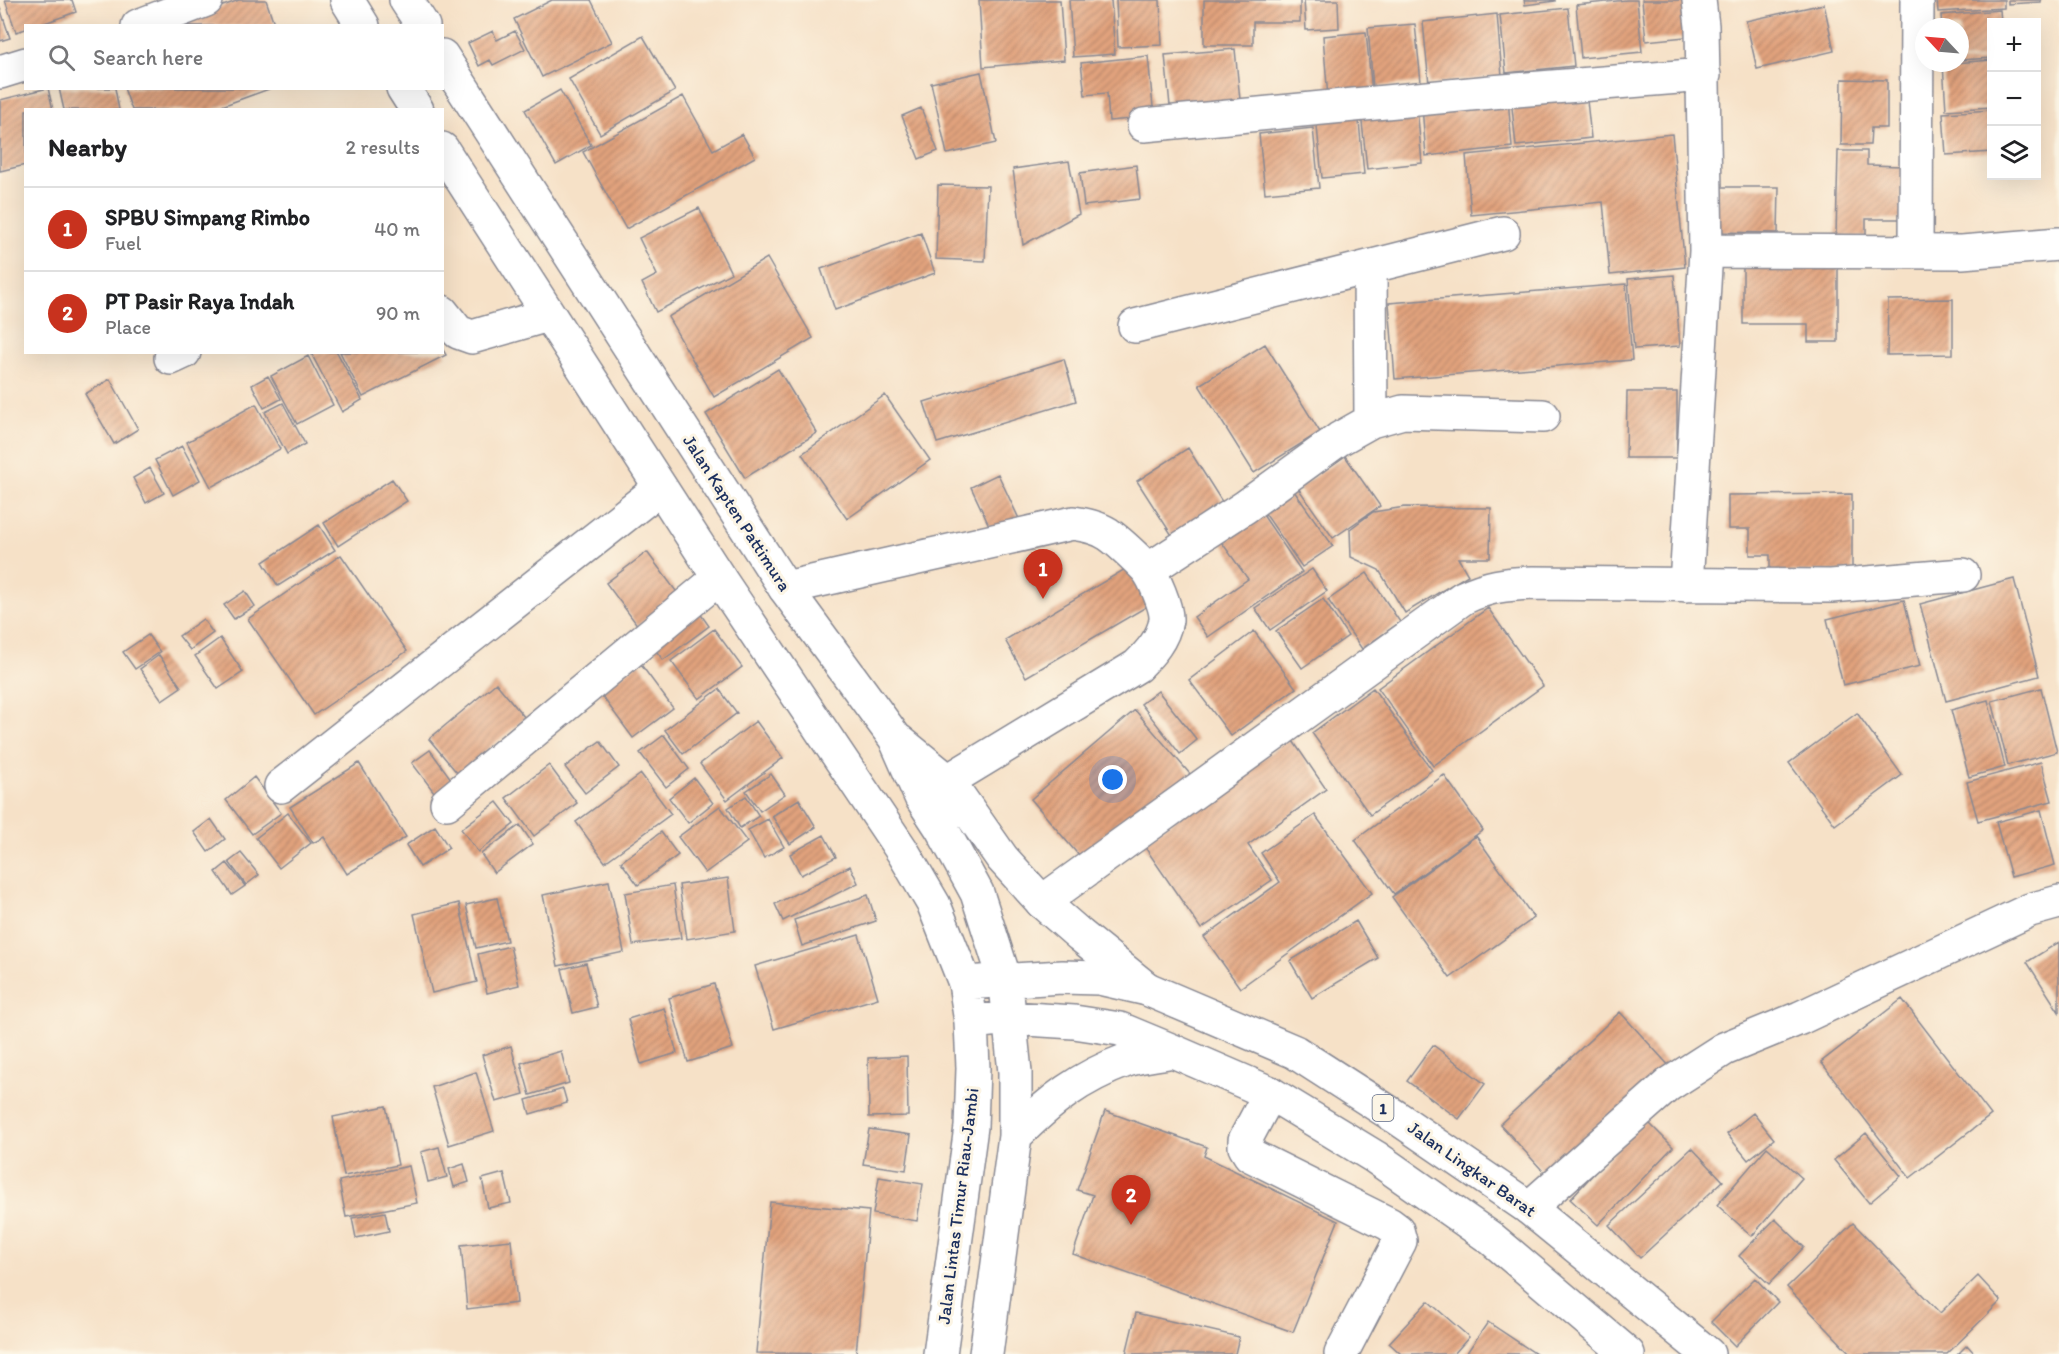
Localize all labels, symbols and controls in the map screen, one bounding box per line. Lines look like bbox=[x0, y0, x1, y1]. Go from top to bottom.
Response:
north arrow bbox=[1915, 18, 1969, 72]
map controls bbox=[1987, 18, 2041, 180]
button: + bbox=[1987, 18, 2041, 72]
search box bbox=[24, 24, 444, 90]
icon: search bbox=[45, 41, 78, 74]
text: Search here bbox=[93, 44, 203, 71]
button: − bbox=[1987, 72, 2041, 126]
button: layers bbox=[1987, 126, 2041, 180]
text: Nearby bbox=[48, 131, 127, 163]
text: 2 results bbox=[346, 135, 420, 159]
text: SPBU Simpang Rimbo bbox=[105, 204, 310, 231]
text: 1 bbox=[63, 217, 72, 241]
text: 40 m bbox=[374, 217, 420, 241]
text: Fuel bbox=[105, 231, 141, 255]
text: PT Pasir Raya Indah bbox=[105, 288, 294, 315]
text: 2 bbox=[62, 301, 73, 325]
text: 90 m bbox=[376, 301, 420, 325]
text: Place bbox=[105, 315, 151, 339]
street label: Jalan Kapten Pattimura bbox=[678, 431, 796, 595]
pin: 1 bbox=[1024, 550, 1062, 599]
your location bbox=[1098, 765, 1127, 794]
street label: Jalan Lintas Timur Riau-Jambi bbox=[933, 1087, 983, 1325]
road number: 1 bbox=[1372, 1095, 1394, 1121]
street label: Jalan Lingkar Barat bbox=[1403, 1116, 1541, 1222]
pin: 2 bbox=[1112, 1176, 1150, 1225]

